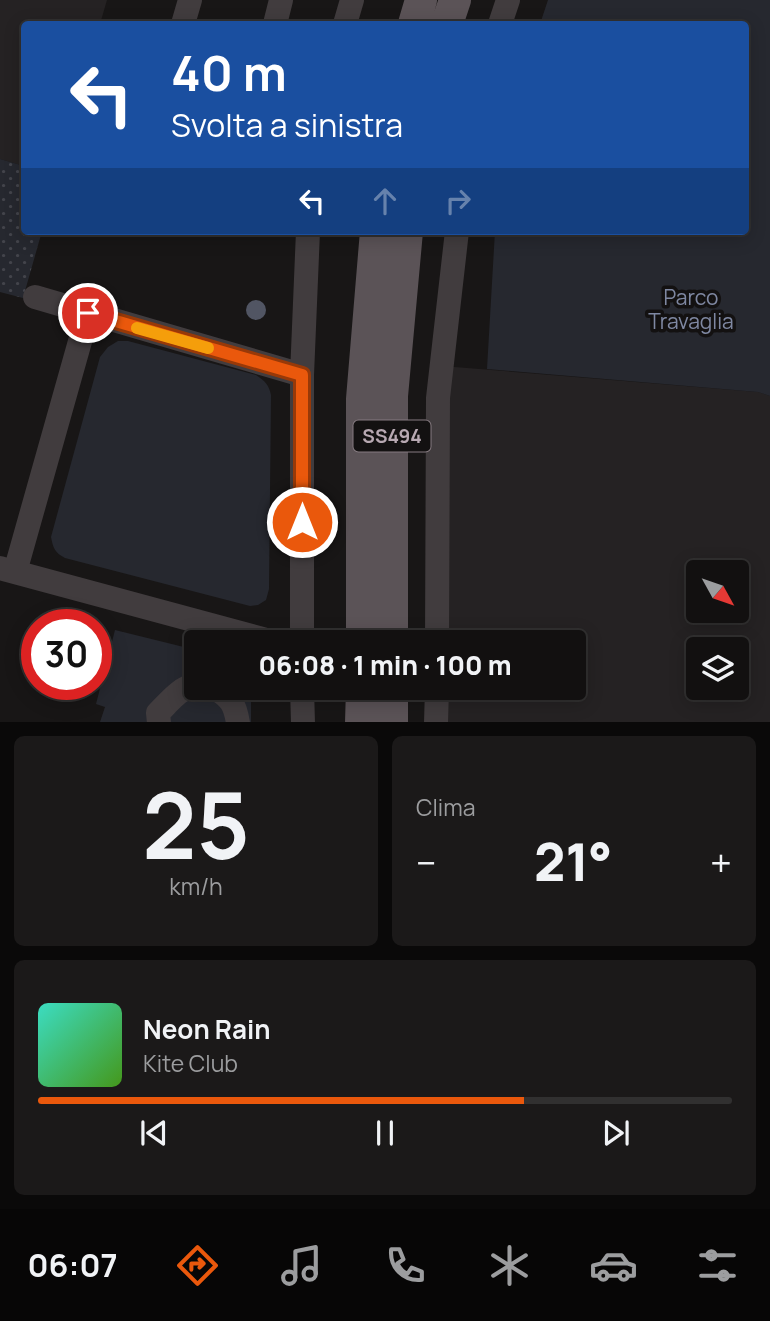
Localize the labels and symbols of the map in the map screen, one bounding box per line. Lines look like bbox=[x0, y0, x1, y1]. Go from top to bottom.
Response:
pin bbox=[58, 283, 118, 343]
park label: Parco Travaglia bbox=[648, 283, 734, 335]
road number: SS494 bbox=[354, 420, 430, 452]
position arrow bbox=[265, 485, 339, 559]
north arrow bbox=[686, 560, 749, 623]
speed limit sign: 30 bbox=[21, 609, 112, 700]

